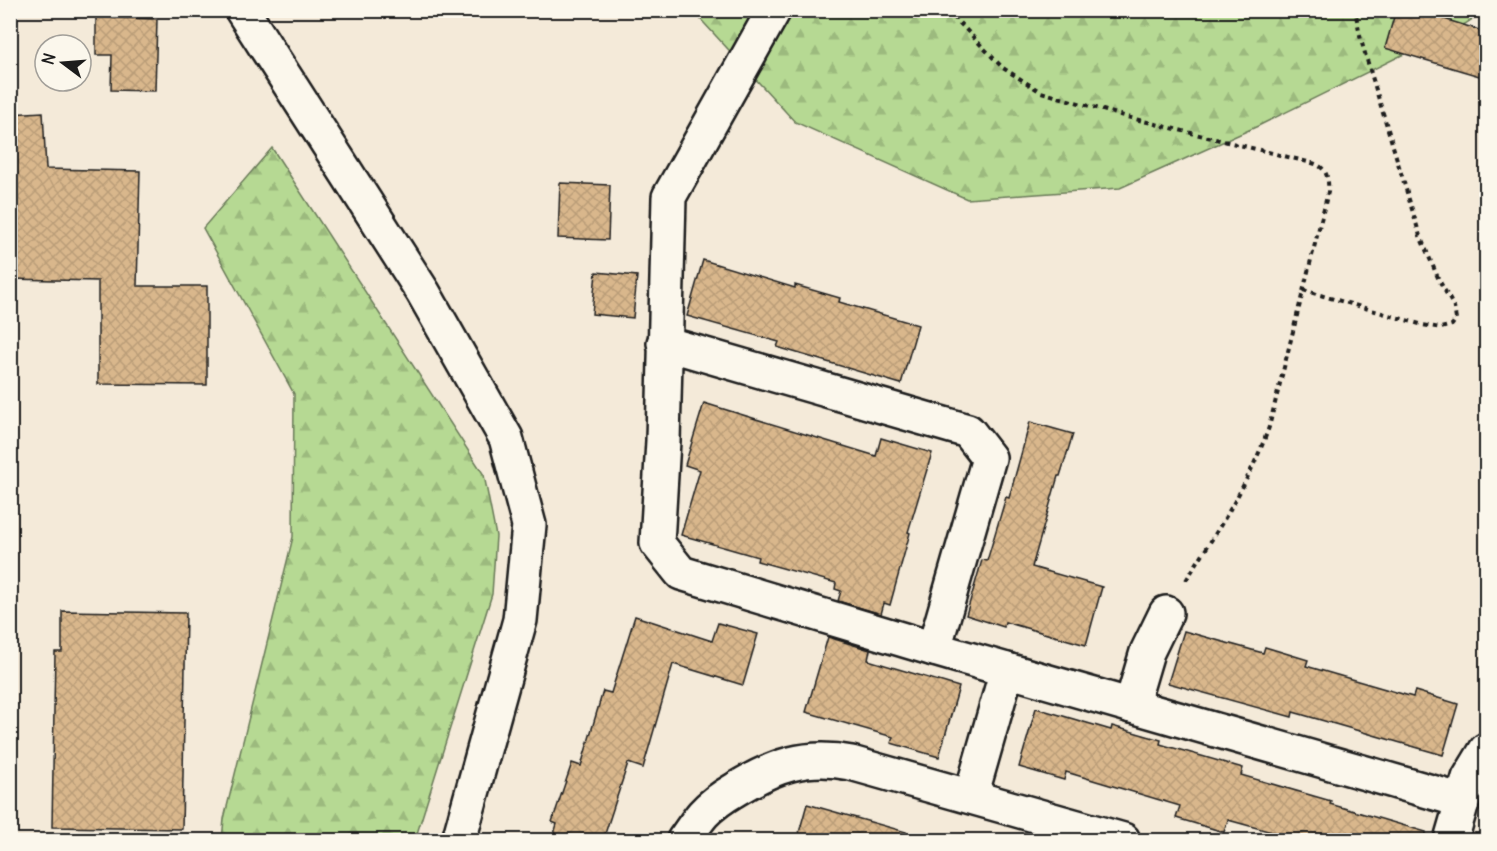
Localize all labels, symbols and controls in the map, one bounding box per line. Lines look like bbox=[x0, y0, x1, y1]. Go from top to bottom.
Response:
north arrow bbox=[33, 33, 93, 93]
text: N bbox=[37, 51, 60, 67]

